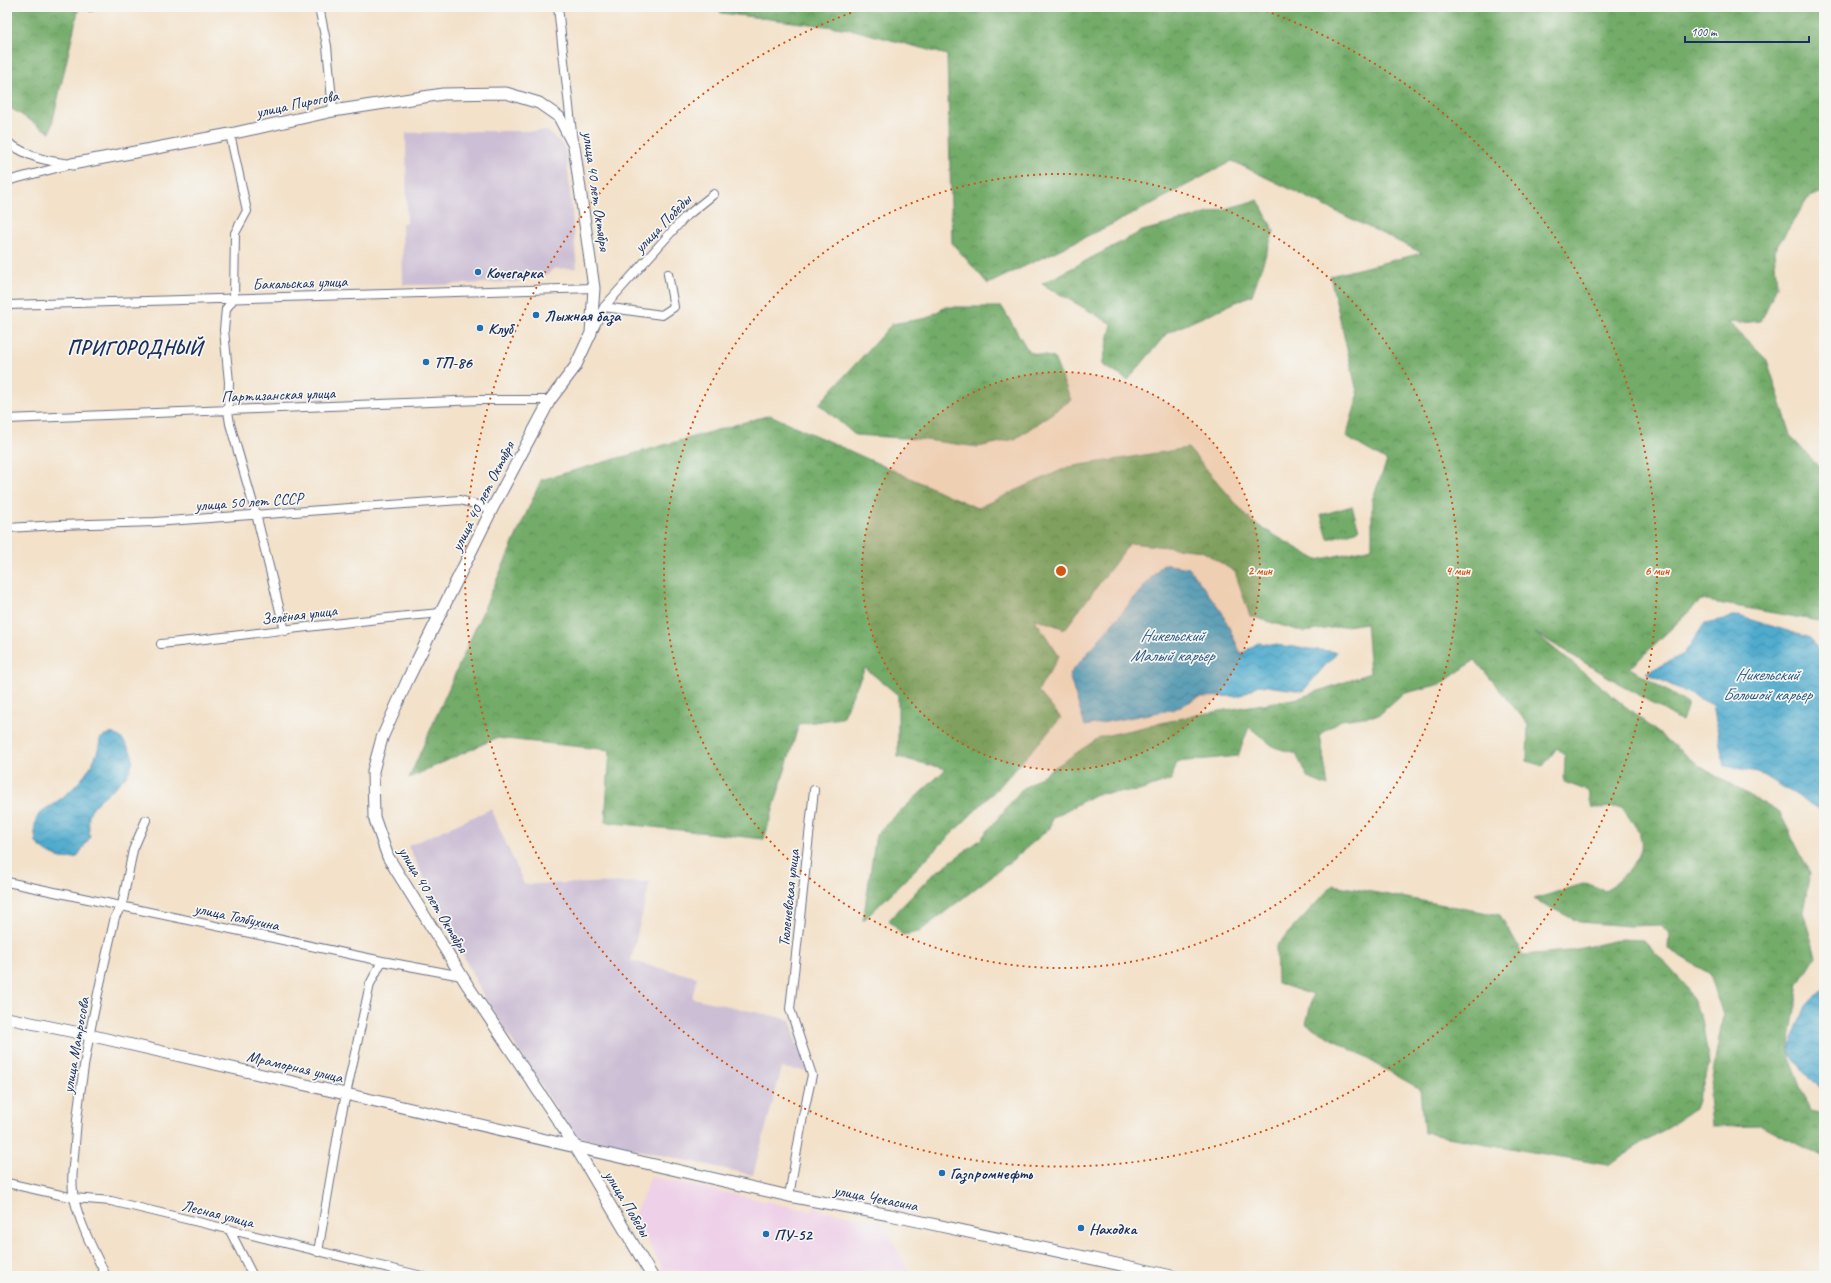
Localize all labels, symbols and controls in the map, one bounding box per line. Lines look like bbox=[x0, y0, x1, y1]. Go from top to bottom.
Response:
scale bar bbox=[1685, 18, 1809, 44]
text: 100 m bbox=[1691, 24, 1718, 40]
street label: улица Пирогова bbox=[253, 85, 341, 123]
street label: улица 40 лет Октября bbox=[578, 129, 614, 254]
street label: улица Победы bbox=[629, 189, 697, 258]
place label: Кочегарка bbox=[486, 263, 545, 283]
marker: Кочегарка bbox=[473, 267, 483, 277]
street label: Бакальская улица bbox=[252, 271, 349, 295]
place label: Лыжная база bbox=[544, 306, 622, 326]
marker: Лыжная база bbox=[531, 310, 541, 320]
place label: Клуб bbox=[488, 319, 516, 339]
marker: Клуб bbox=[475, 323, 485, 333]
district label: ПРИГОРОДНЫЙ bbox=[67, 335, 205, 360]
place label: ТП-86 bbox=[434, 353, 473, 373]
marker: ТП-86 bbox=[421, 357, 431, 367]
street label: Партизанская улица bbox=[221, 383, 337, 407]
street label: улица 40 лет Октября bbox=[446, 437, 520, 555]
street label: улица 50 лет СССР bbox=[193, 488, 306, 516]
text: 2 мин bbox=[1248, 563, 1273, 579]
text: 4 мин bbox=[1446, 563, 1471, 579]
text: 6 мин bbox=[1645, 563, 1670, 579]
centre of rings bbox=[1054, 564, 1068, 578]
street label: Зелёная улица bbox=[260, 600, 340, 630]
water label: Никельский Малый карьер bbox=[1130, 625, 1216, 666]
water label: Никельский Большой карьер bbox=[1723, 664, 1814, 705]
street label: улица 40 лет Октября bbox=[393, 842, 473, 957]
street label: Тюленевская улица bbox=[774, 847, 804, 948]
street label: улица Толбухина bbox=[192, 898, 282, 936]
street label: улица Матросова bbox=[58, 995, 94, 1096]
street label: Мраморная улица bbox=[245, 1046, 346, 1088]
place label: Газпромнефть bbox=[950, 1164, 1033, 1184]
street label: улица Победы bbox=[599, 1166, 656, 1242]
marker: Газпромнефть bbox=[937, 1168, 947, 1178]
street label: улица Чекасина bbox=[831, 1180, 920, 1216]
street label: Лесная улица bbox=[180, 1195, 257, 1233]
place label: Находка bbox=[1089, 1219, 1139, 1239]
marker: Находка bbox=[1076, 1223, 1086, 1233]
place label: ПУ-52 bbox=[774, 1225, 814, 1245]
marker: ПУ-52 bbox=[761, 1229, 771, 1239]

